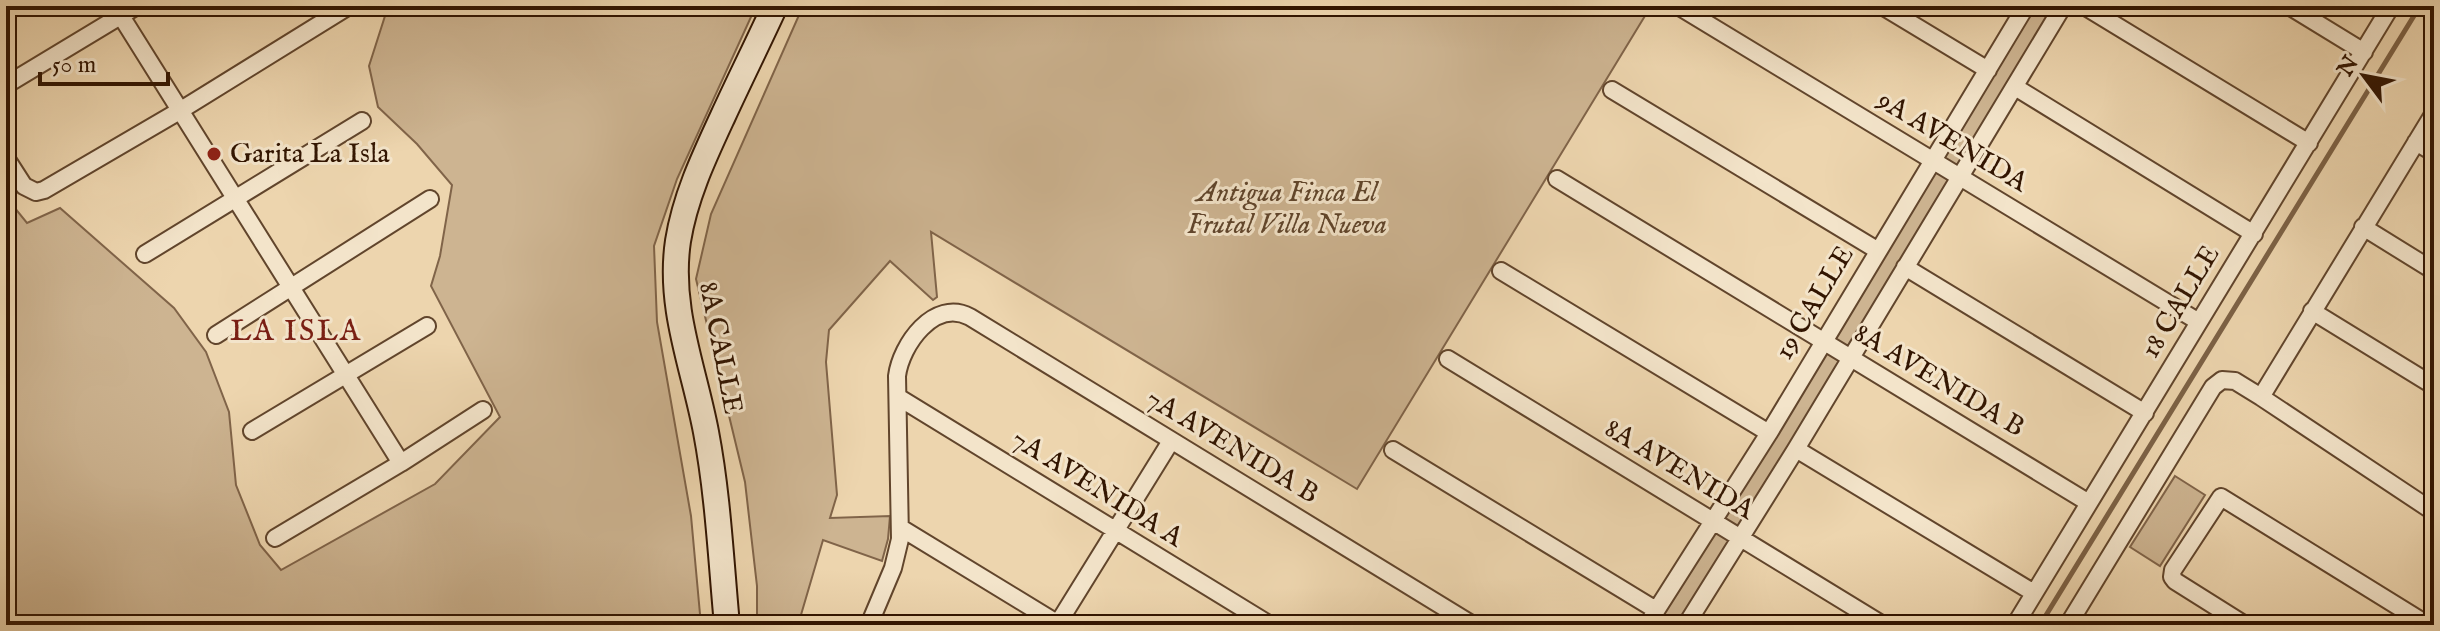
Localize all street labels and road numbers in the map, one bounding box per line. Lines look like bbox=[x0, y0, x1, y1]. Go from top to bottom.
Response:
street label: 9A AVENIDA bbox=[1869, 83, 2035, 201]
street label: 18 CALLE bbox=[2134, 239, 2228, 365]
street label: 19 CALLE bbox=[1767, 240, 1863, 366]
street label: 8A CALLE bbox=[690, 279, 750, 417]
street label: 8A AVENIDA B bbox=[1847, 316, 2031, 446]
street label: 7A AVENIDA B bbox=[1139, 382, 1325, 512]
street label: 8A AVENIDA bbox=[1598, 412, 1761, 529]
street label: 7A AVENIDA A bbox=[1005, 422, 1190, 556]

